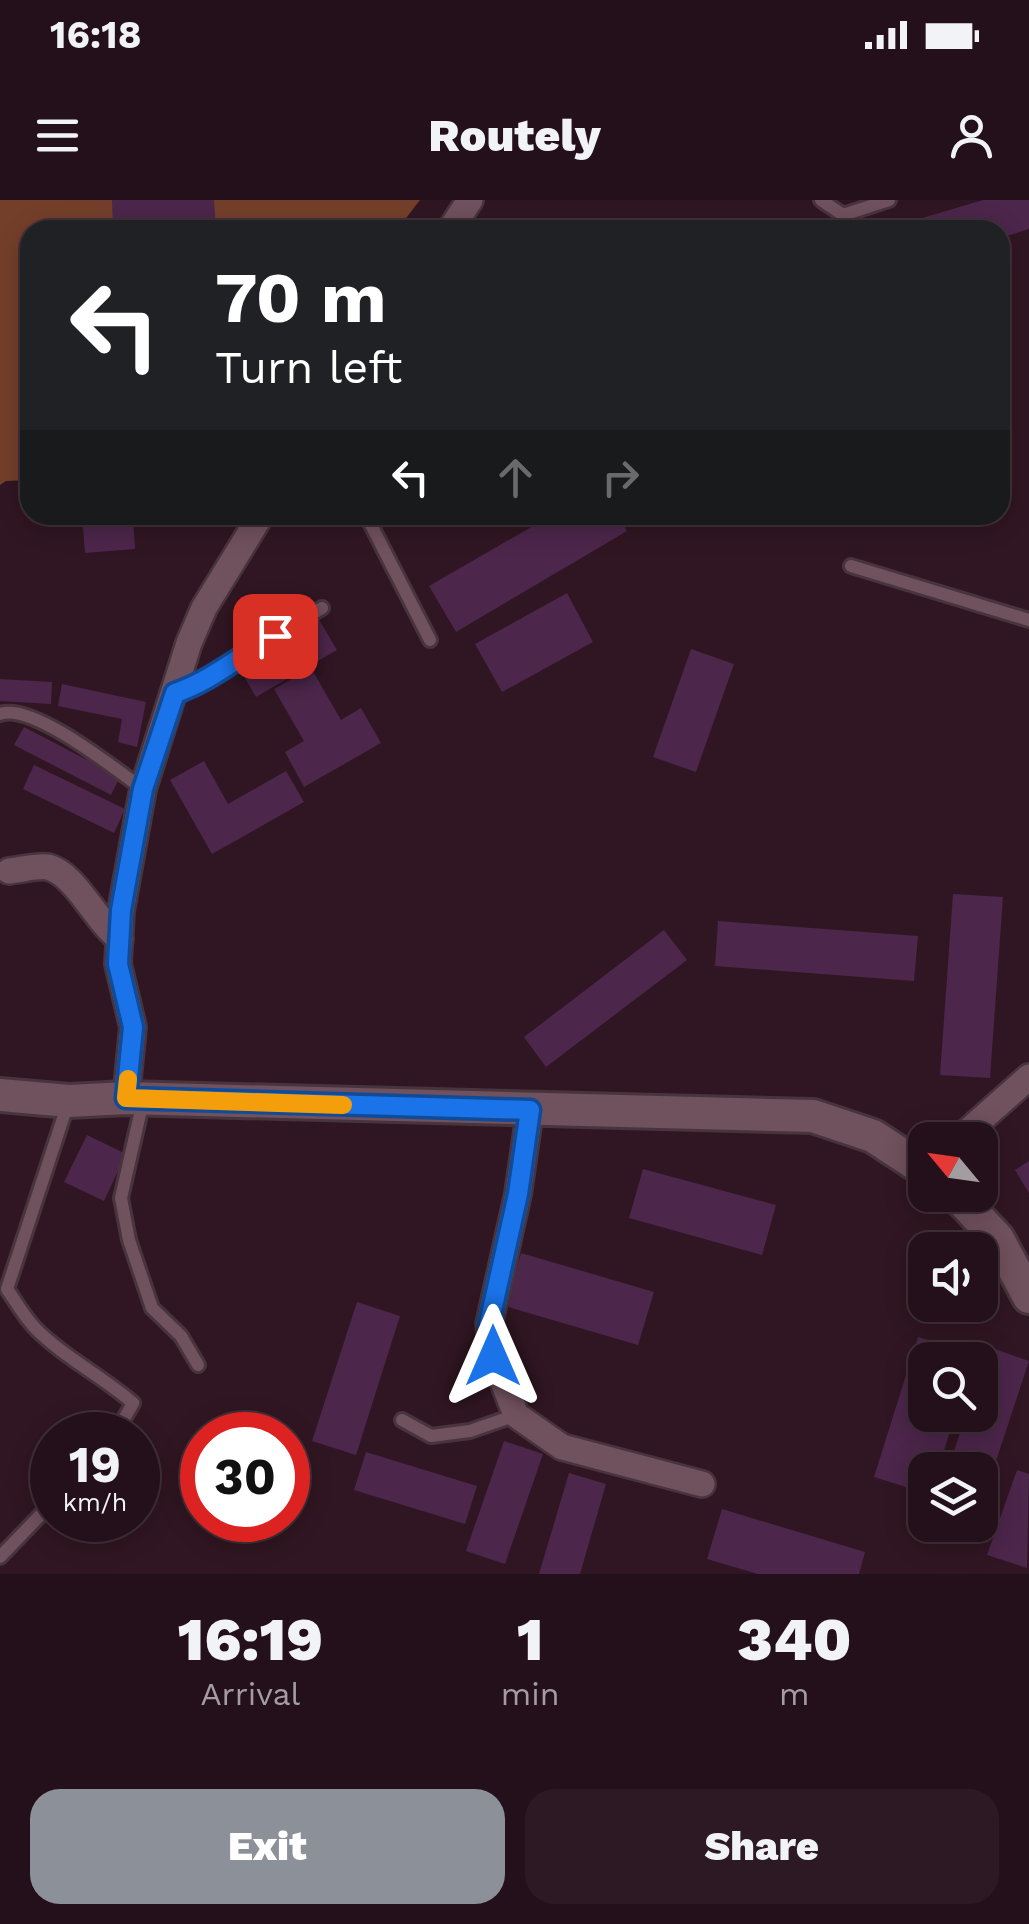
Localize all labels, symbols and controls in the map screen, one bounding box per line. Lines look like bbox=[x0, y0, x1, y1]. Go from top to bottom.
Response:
text: 16:18 bbox=[50, 13, 141, 57]
icon: menu bbox=[30, 108, 85, 163]
icon: person bbox=[944, 108, 999, 163]
text: Routely bbox=[428, 109, 601, 162]
text: 70 m bbox=[215, 257, 387, 339]
icon: left bbox=[50, 260, 180, 390]
text: Turn left bbox=[215, 341, 402, 394]
icon: left bbox=[383, 450, 438, 505]
icon: ahead bbox=[488, 450, 543, 505]
icon: right bbox=[593, 450, 648, 505]
pin bbox=[233, 594, 318, 679]
icon: arrive bbox=[248, 609, 303, 664]
north arrow bbox=[908, 1122, 998, 1212]
map controls bbox=[908, 1122, 998, 1542]
button: sound bbox=[908, 1232, 998, 1322]
position arrow bbox=[441, 1304, 545, 1408]
button: search bbox=[908, 1342, 998, 1432]
speed limit sign: 30 bbox=[180, 1412, 310, 1542]
text: 19 bbox=[69, 1435, 121, 1494]
button: layers bbox=[908, 1452, 998, 1542]
text: km/h bbox=[63, 1488, 127, 1517]
text: 16:19 bbox=[177, 1604, 323, 1675]
text: 1 bbox=[517, 1604, 544, 1675]
text: 340 bbox=[737, 1604, 852, 1675]
text: Arrival bbox=[200, 1675, 300, 1713]
text: min bbox=[501, 1675, 560, 1713]
text: m bbox=[779, 1675, 810, 1713]
button: Exit bbox=[30, 1789, 505, 1904]
button: Share bbox=[525, 1789, 999, 1904]

